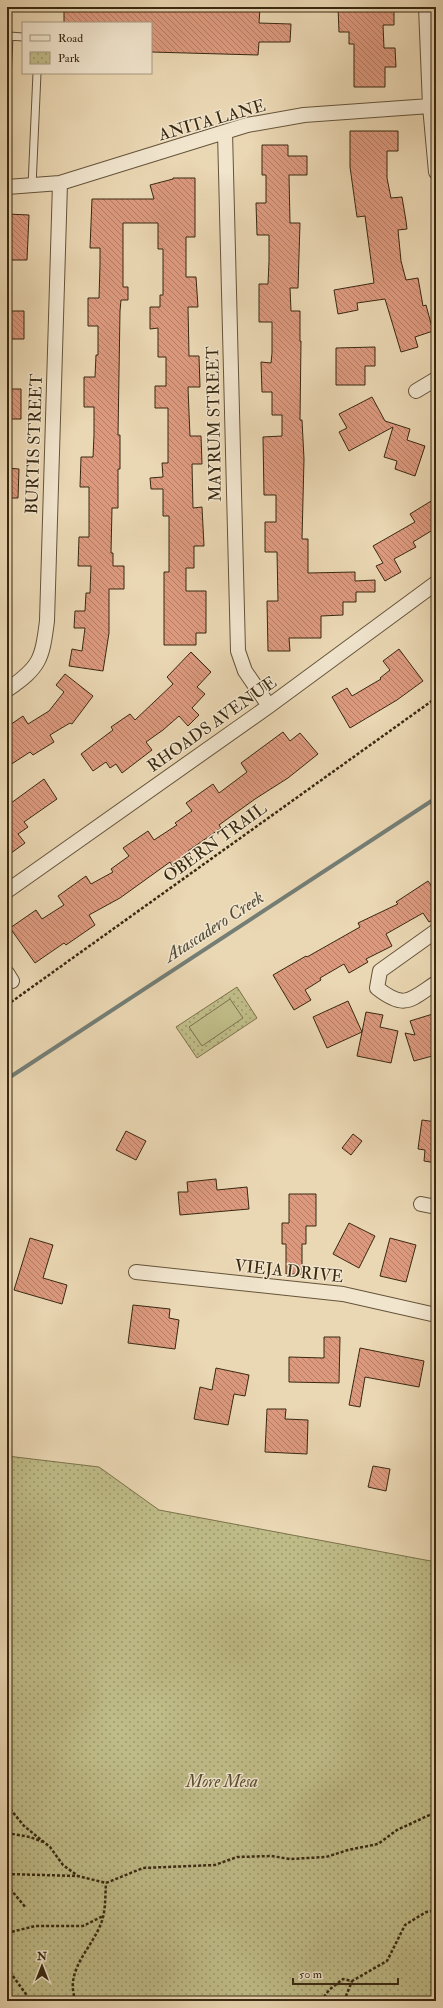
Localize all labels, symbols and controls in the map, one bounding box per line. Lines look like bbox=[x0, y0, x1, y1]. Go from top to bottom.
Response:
legend bbox=[22, 22, 152, 74]
text: Road bbox=[58, 31, 83, 46]
text: Park bbox=[58, 51, 80, 66]
street label: ANITA LANE bbox=[155, 95, 268, 146]
street label: MAYRUM STREET bbox=[202, 346, 226, 502]
street label: BURTIS STREET bbox=[21, 373, 47, 515]
street label: RHOADS AVENUE bbox=[143, 672, 281, 776]
street label: OBERN TRAIL bbox=[159, 797, 271, 887]
water label: Atascadero Creek bbox=[158, 886, 268, 969]
street label: VIEJA DRIVE bbox=[233, 1255, 344, 1288]
park label: More Mesa bbox=[185, 1771, 258, 1792]
north arrow bbox=[22, 1946, 62, 1986]
text: N bbox=[36, 1950, 48, 1963]
scale bar bbox=[293, 1960, 398, 1986]
text: 50 m bbox=[299, 1967, 323, 1982]

